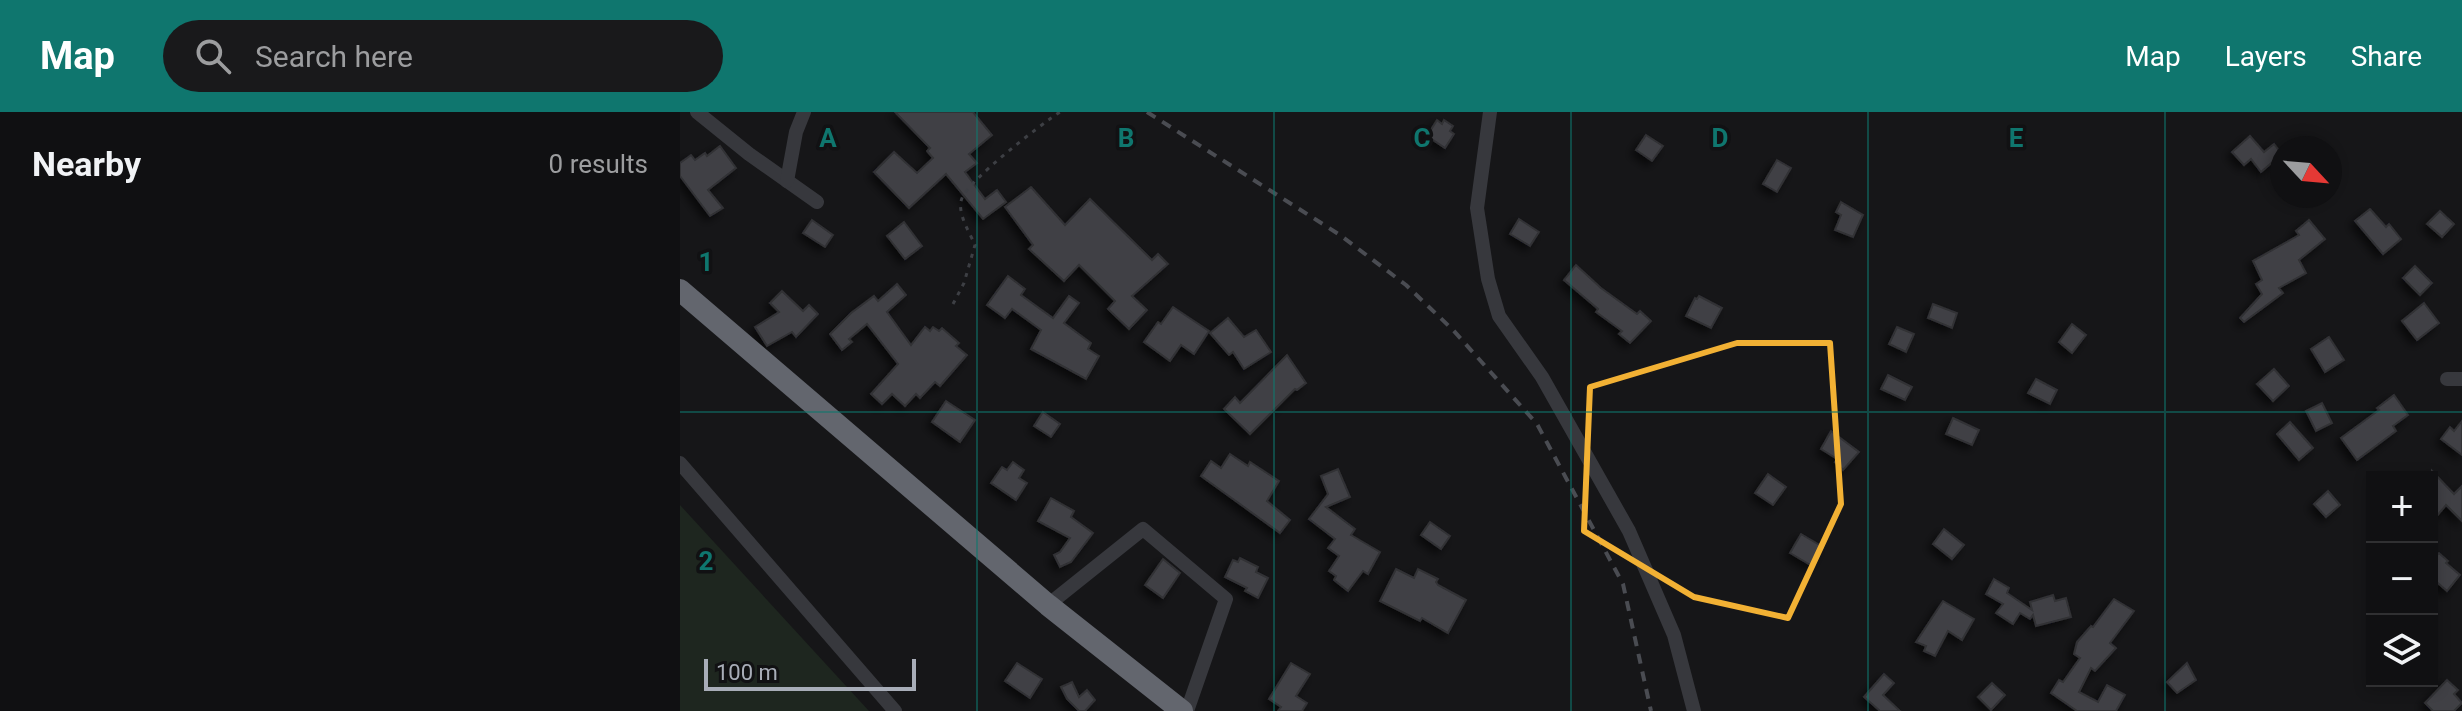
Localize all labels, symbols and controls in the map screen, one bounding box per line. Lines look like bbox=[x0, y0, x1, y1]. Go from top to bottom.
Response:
search box bbox=[163, 20, 723, 92]
text: Map bbox=[40, 34, 115, 78]
icon: search bbox=[191, 34, 235, 78]
text: Search here bbox=[255, 39, 413, 74]
text: Map bbox=[2125, 40, 2181, 73]
text: Layers bbox=[2225, 40, 2307, 73]
text: Share bbox=[2351, 40, 2422, 73]
text: A bbox=[819, 123, 837, 153]
text: B bbox=[1118, 123, 1134, 153]
text: C bbox=[1413, 123, 1431, 153]
text: D bbox=[1712, 123, 1728, 153]
text: E bbox=[2009, 123, 2024, 153]
north arrow bbox=[2270, 136, 2342, 208]
text: Nearby bbox=[32, 144, 141, 184]
text: 0 results bbox=[549, 149, 648, 179]
text: 1 bbox=[699, 247, 713, 277]
map controls bbox=[2366, 471, 2438, 687]
button: + bbox=[2366, 471, 2438, 543]
button: − bbox=[2366, 543, 2438, 615]
text: 2 bbox=[699, 546, 713, 576]
button: layers bbox=[2366, 615, 2438, 687]
scale bar bbox=[704, 655, 916, 691]
text: 100 m bbox=[716, 660, 778, 685]

